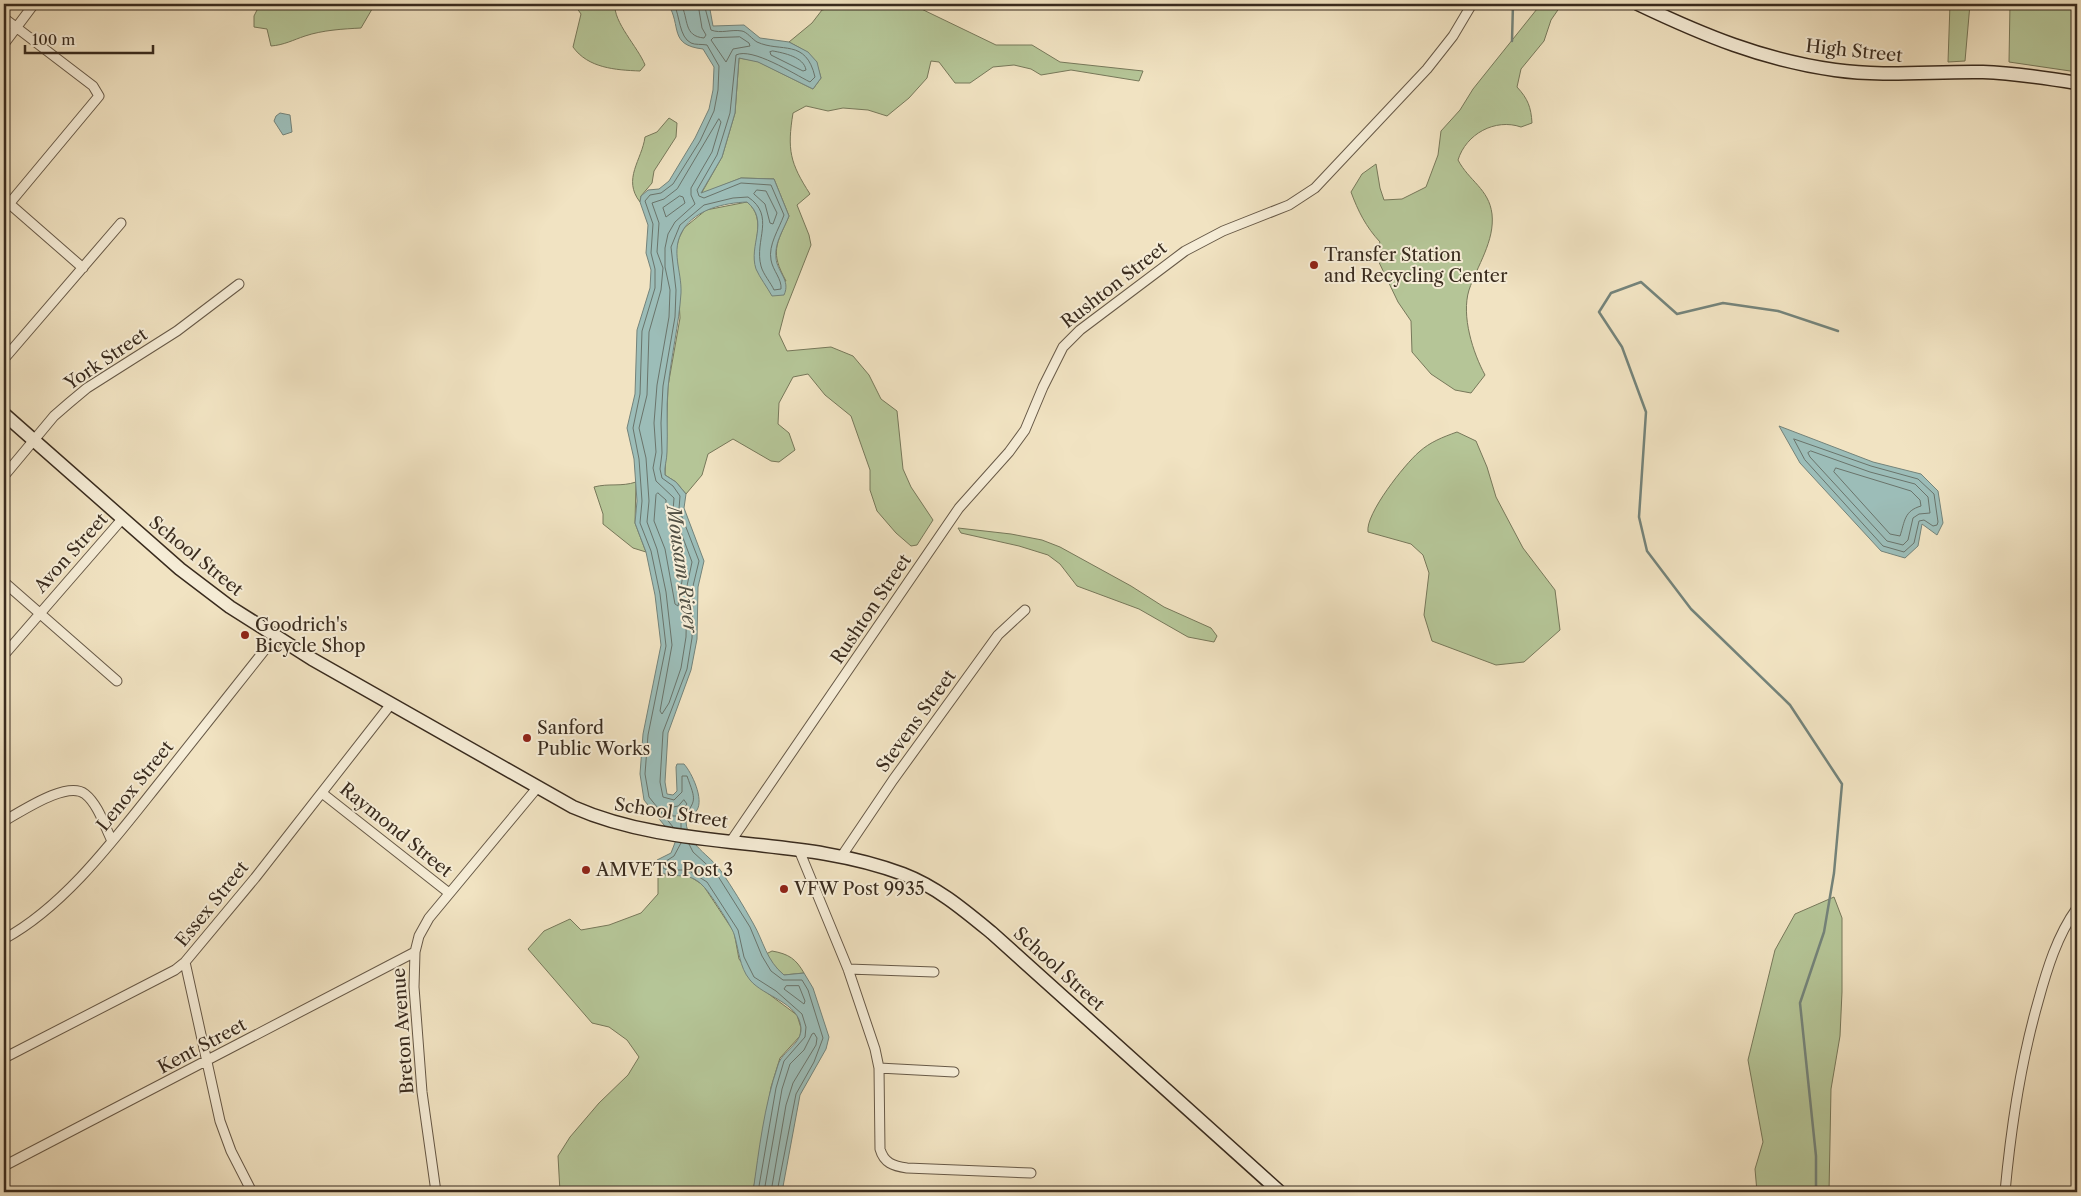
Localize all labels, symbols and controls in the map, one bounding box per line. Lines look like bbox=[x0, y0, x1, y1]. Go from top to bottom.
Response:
scale bar bbox=[25, 22, 152, 54]
text: 100 m bbox=[32, 30, 75, 49]
street label: High Street bbox=[1804, 35, 1904, 67]
street label: Rushton Street bbox=[1057, 237, 1172, 333]
place label: Transfer Station and Recycling Center bbox=[1324, 244, 1508, 287]
marker: Transfer Station and Recycling Center bbox=[1308, 259, 1320, 271]
street label: York Street bbox=[60, 323, 152, 395]
water label: Mousam River bbox=[661, 502, 702, 635]
street label: Avon Street bbox=[29, 508, 113, 598]
street label: School Street bbox=[144, 511, 248, 601]
street label: Rushton Street bbox=[826, 549, 916, 668]
place label: Goodrich's Bicycle Shop bbox=[255, 614, 366, 657]
marker: Goodrich's Bicycle Shop bbox=[239, 629, 251, 641]
street label: Stevens Street bbox=[872, 665, 961, 776]
place label: Sanford Public Works bbox=[537, 717, 650, 760]
marker: Sanford Public Works bbox=[521, 732, 533, 744]
street label: Lenox Street bbox=[92, 736, 178, 836]
street label: Raymond Street bbox=[335, 778, 457, 882]
street label: School Street bbox=[613, 793, 730, 833]
street label: Essex Street bbox=[171, 856, 254, 951]
place label: AMVETS Post 3 bbox=[595, 859, 733, 881]
marker: AMVETS Post 3 bbox=[580, 864, 592, 876]
place label: VFW Post 9935 bbox=[793, 878, 925, 900]
marker: VFW Post 9935 bbox=[778, 883, 790, 895]
street label: School Street bbox=[1009, 922, 1109, 1016]
street label: Breton Avenue bbox=[388, 967, 418, 1095]
street label: Kent Street bbox=[154, 1013, 251, 1078]

